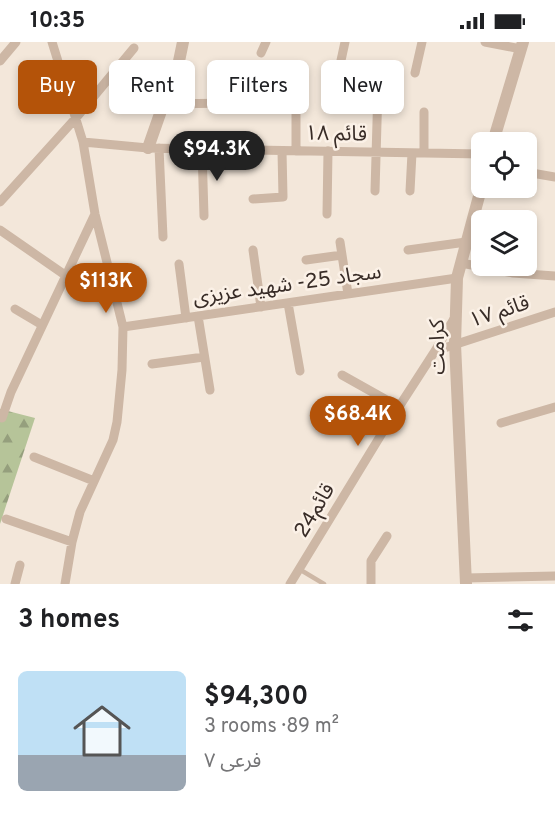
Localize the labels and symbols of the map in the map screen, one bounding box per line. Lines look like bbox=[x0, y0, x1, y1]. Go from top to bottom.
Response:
street label: قائم ۱۸ bbox=[305, 120, 367, 149]
pin: $94.3K bbox=[168, 131, 266, 182]
street label: سجاد 25- شهید عزیزی bbox=[191, 259, 383, 312]
pin: $113K bbox=[64, 263, 148, 314]
street label: قائم ۱۷ bbox=[466, 290, 533, 335]
street label: کرامت bbox=[425, 319, 452, 375]
pin: $68.4K bbox=[309, 396, 407, 447]
street label: قائم24 bbox=[289, 479, 342, 543]

